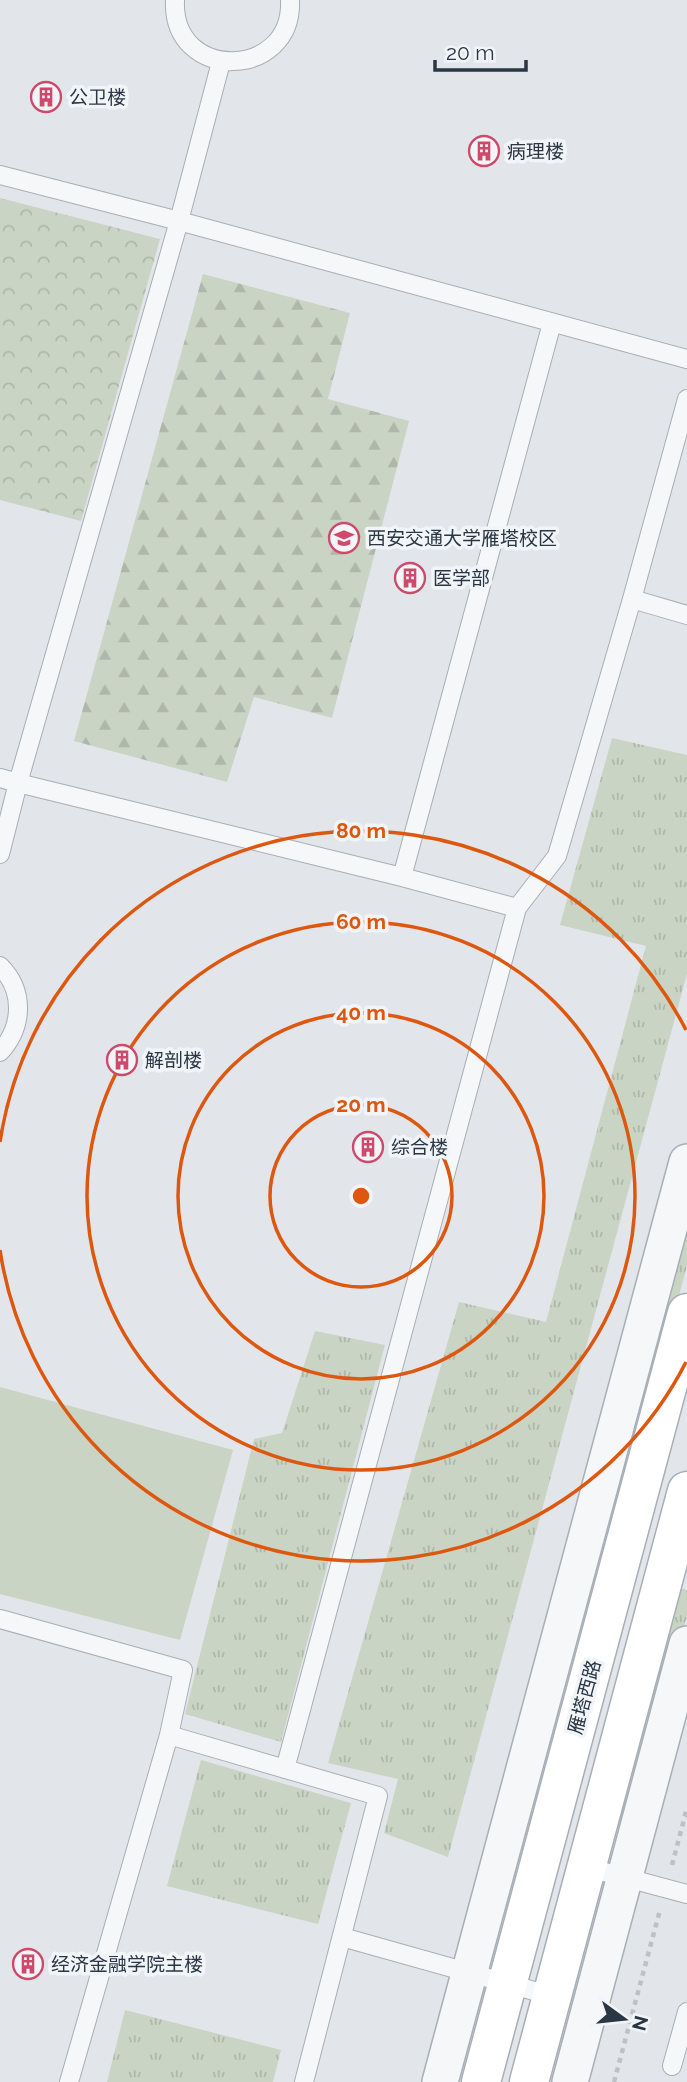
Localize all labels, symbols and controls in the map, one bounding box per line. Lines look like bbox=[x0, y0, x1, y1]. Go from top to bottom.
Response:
scale bar bbox=[435, 28, 526, 72]
text: 20 m bbox=[446, 40, 494, 65]
building icon: 公卫楼 bbox=[29, 80, 63, 114]
place label: 公卫楼 bbox=[69, 86, 126, 108]
building icon: 病理楼 bbox=[467, 134, 501, 168]
place label: 病理楼 bbox=[507, 140, 564, 162]
school or university icon: 西安交通大学雁塔校区 bbox=[327, 521, 361, 555]
place label: 西安交通大学雁塔校区 bbox=[367, 527, 557, 549]
building icon: 医学部 bbox=[393, 561, 427, 595]
place label: 医学部 bbox=[433, 567, 490, 589]
text: 80 m bbox=[336, 818, 386, 843]
text: 60 m bbox=[336, 909, 386, 934]
text: 40 m bbox=[336, 1000, 386, 1025]
building icon: 解剖楼 bbox=[105, 1043, 139, 1077]
place label: 解剖楼 bbox=[145, 1049, 202, 1071]
text: 20 m bbox=[336, 1092, 386, 1117]
building icon: 综合楼 bbox=[351, 1130, 385, 1164]
place label: 综合楼 bbox=[391, 1136, 448, 1158]
centre of rings bbox=[349, 1184, 373, 1208]
street label: 雁塔西路 bbox=[564, 1657, 604, 1737]
building icon: 经济金融学院主楼 bbox=[11, 1947, 45, 1981]
place label: 经济金融学院主楼 bbox=[51, 1953, 203, 1975]
north arrow bbox=[589, 1984, 659, 2054]
text: N bbox=[628, 2014, 653, 2033]

